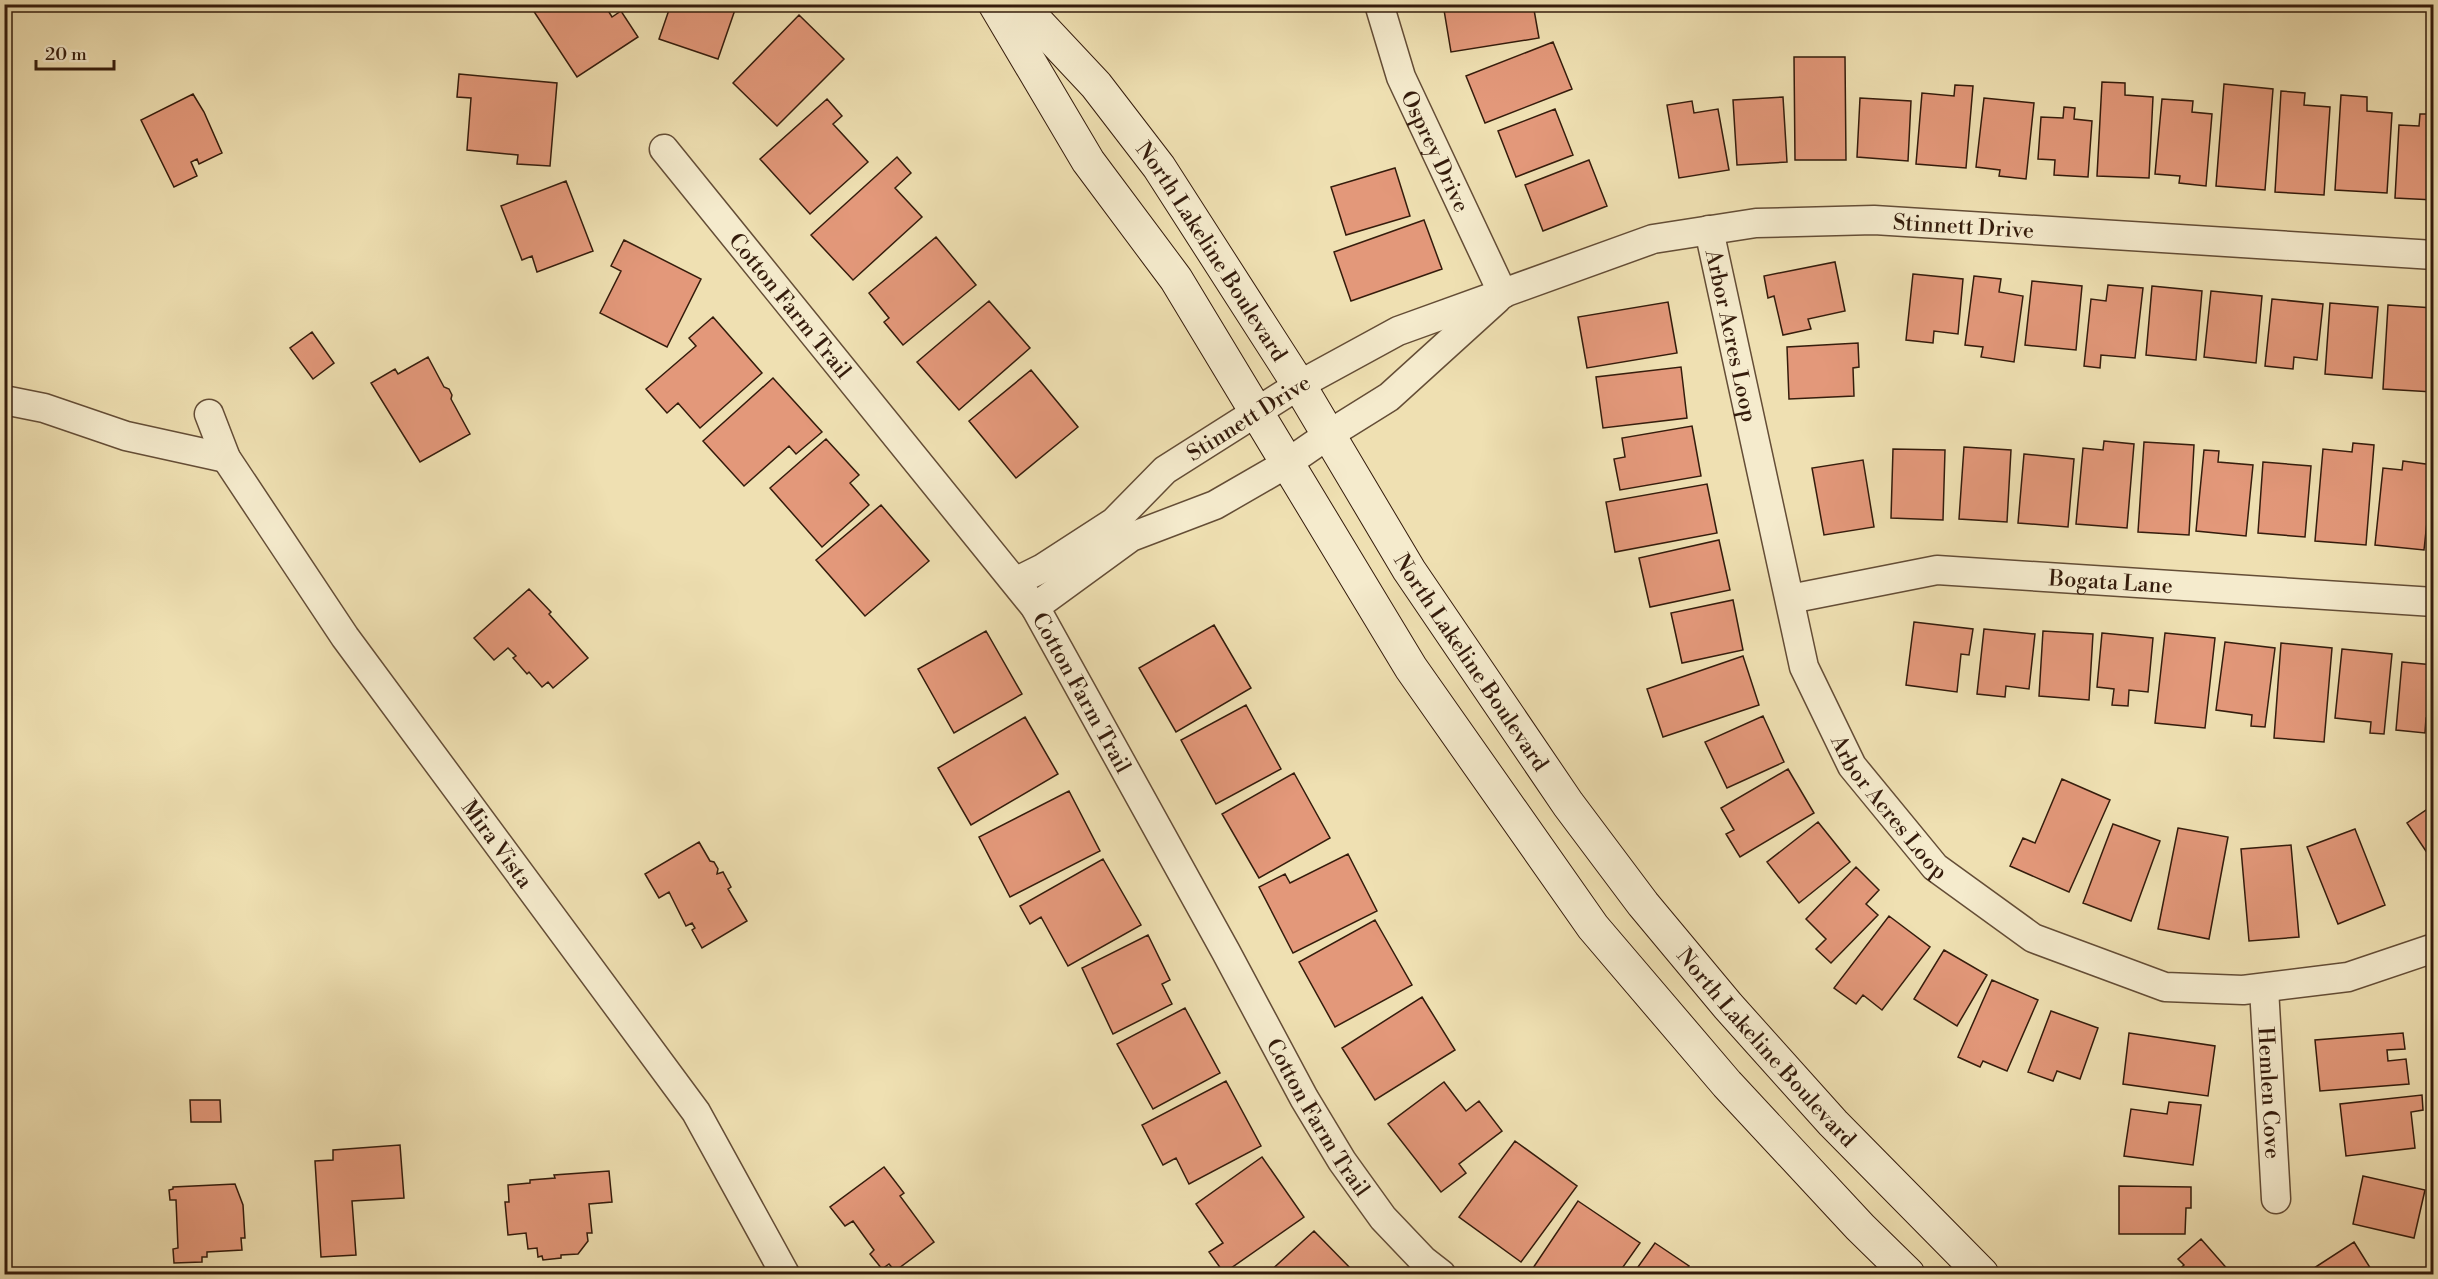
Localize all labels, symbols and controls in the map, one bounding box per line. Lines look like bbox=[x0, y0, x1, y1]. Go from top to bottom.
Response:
scale bar bbox=[36, 33, 114, 71]
text: 20 m bbox=[45, 43, 87, 66]
street label: Osprey Drive bbox=[1394, 86, 1475, 217]
street label: North Lakeline Boulevard bbox=[1129, 137, 1293, 367]
street label: Stinnett Drive bbox=[1892, 209, 2035, 245]
street label: Cotton Farm Trail bbox=[722, 228, 857, 385]
street label: Arbor Acres Loop bbox=[1698, 246, 1762, 425]
street label: Stinnett Drive bbox=[1182, 369, 1315, 468]
street label: North Lakeline Boulevard bbox=[1387, 549, 1554, 777]
street label: Bogata Lane bbox=[2047, 565, 2174, 600]
street label: Cotton Farm Trail bbox=[1026, 608, 1136, 779]
street label: Arbor Acres Loop bbox=[1824, 730, 1952, 886]
street label: Mira Vista bbox=[455, 795, 538, 894]
street label: North Lakeline Boulevard bbox=[1670, 943, 1861, 1154]
street label: Hemlen Cove bbox=[2251, 1026, 2286, 1160]
street label: Cotton Farm Trail bbox=[1260, 1034, 1375, 1203]

